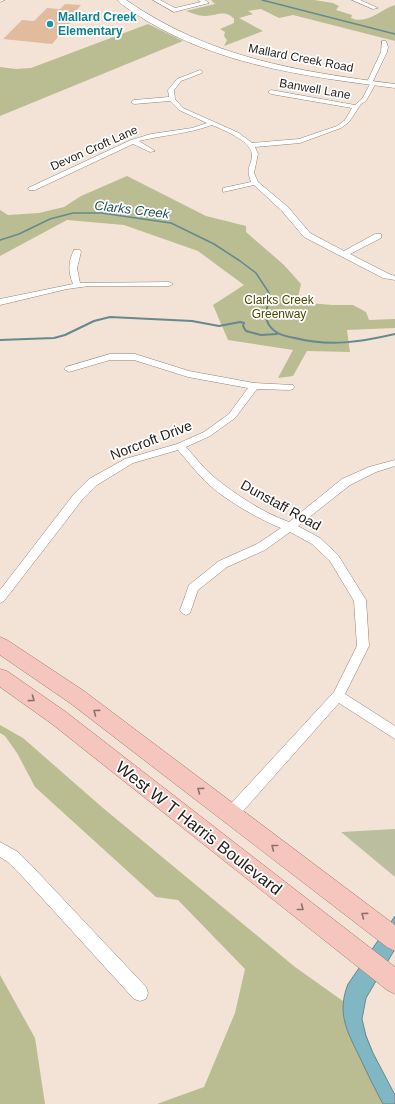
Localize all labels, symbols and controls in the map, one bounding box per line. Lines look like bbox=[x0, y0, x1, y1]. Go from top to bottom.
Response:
place label: Mallard Creek Elementary bbox=[58, 10, 137, 38]
marker: Mallard Creek Elementary bbox=[45, 19, 55, 29]
street label: Mallard Creek Road bbox=[247, 41, 355, 75]
street label: Banwell Lane bbox=[278, 76, 352, 102]
street label: Devon Croft Lane bbox=[48, 122, 140, 174]
water label: Clarks Creek bbox=[94, 197, 172, 222]
park label: Clarks Creek Greenway bbox=[244, 293, 315, 321]
street label: Norcroft Drive bbox=[108, 417, 194, 463]
street label: Dunstaff Road bbox=[238, 476, 324, 534]
one-way arrow bbox=[28, 694, 35, 702]
one-way arrow bbox=[94, 709, 101, 716]
street label: West W T Harris Boulevard bbox=[112, 758, 285, 899]
one-way arrow bbox=[197, 788, 204, 795]
one-way arrow bbox=[272, 845, 279, 852]
one-way arrow bbox=[296, 903, 303, 910]
one-way arrow bbox=[361, 913, 368, 920]

